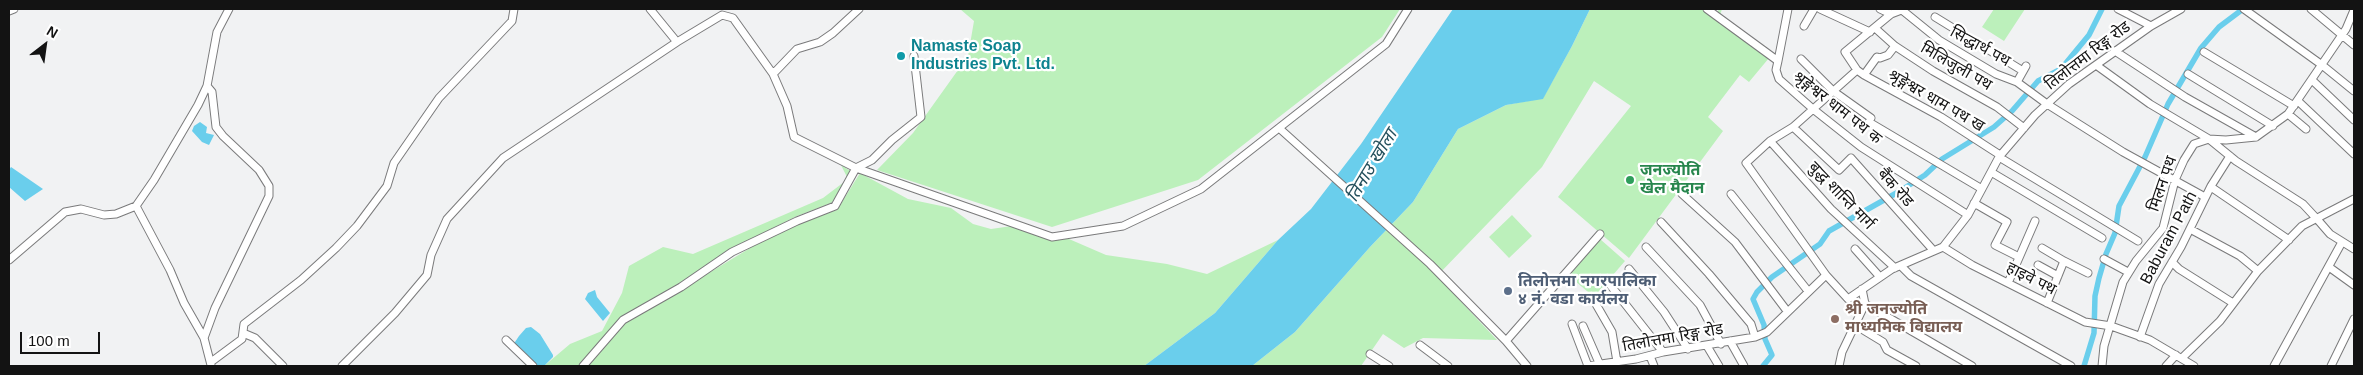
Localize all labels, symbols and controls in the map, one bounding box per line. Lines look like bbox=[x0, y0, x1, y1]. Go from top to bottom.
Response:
street label: तिलोत्तमा रिङ्ग रोड bbox=[2042, 18, 2134, 94]
north arrow bbox=[20, 20, 70, 70]
text: N bbox=[44, 23, 61, 41]
street label: सिद्धार्थ पथ bbox=[1947, 23, 2013, 71]
place label: Namaste Soap Industries Pvt. Ltd. bbox=[911, 37, 1055, 75]
street label: मिलिजुली पथ bbox=[1917, 39, 1995, 95]
marker: Namaste Soap Industries Pvt. Ltd. bbox=[895, 50, 907, 62]
street label: श्रृङ्गेश्वर धाम पथ ख bbox=[1884, 66, 1988, 136]
street label: श्रृङ्गेश्वर धाम पथ क bbox=[1789, 67, 1885, 149]
water label: तिनाउ खोला bbox=[1342, 126, 1402, 206]
street label: मिलन पथ bbox=[2145, 154, 2181, 214]
street label: बुद्ध शान्ति मार्ग bbox=[1804, 158, 1878, 234]
place label: जनज्योति खेल मैदान bbox=[1640, 161, 1704, 199]
street label: बैंक रोड bbox=[1873, 165, 1917, 211]
marker: जनज्योति खेल मैदान bbox=[1624, 174, 1636, 186]
street label: Baburam Path bbox=[2137, 188, 2201, 288]
street label: हाइवे पथ bbox=[2003, 258, 2059, 300]
place label: तिलोत्तमा नगरपालिका ४ नं. वडा कार्यलय bbox=[1518, 272, 1656, 310]
marker: तिलोत्तमा नगरपालिका ४ नं. वडा कार्यलय bbox=[1502, 285, 1514, 297]
place label: श्री जनज्योति माध्यमिक विद्यालय bbox=[1845, 300, 1962, 338]
marker: श्री जनज्योति माध्यमिक विद्यालय bbox=[1829, 313, 1841, 325]
street label: तिलोत्तमा रिङ्ग रोड bbox=[1621, 320, 1725, 356]
scale bar bbox=[22, 322, 102, 354]
text: 100 m bbox=[28, 332, 70, 349]

